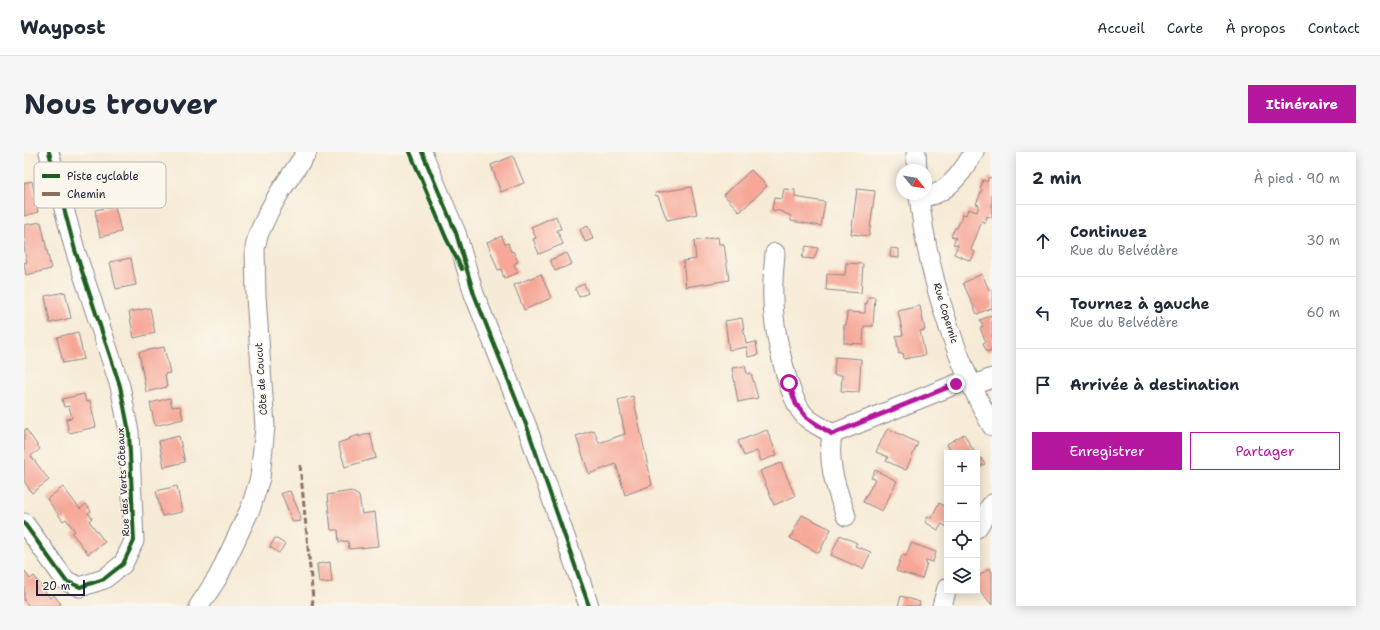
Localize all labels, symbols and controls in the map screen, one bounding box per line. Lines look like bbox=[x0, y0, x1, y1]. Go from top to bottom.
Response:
text: Waypost bbox=[20, 15, 105, 40]
text: Accueil bbox=[1097, 19, 1145, 37]
text: Carte bbox=[1167, 19, 1203, 37]
text: À propos bbox=[1225, 19, 1286, 37]
text: Contact bbox=[1308, 19, 1360, 37]
text: Nous trouver bbox=[24, 85, 218, 123]
button: Itinéraire bbox=[1248, 85, 1356, 123]
legend bbox=[34, 162, 166, 208]
north arrow bbox=[896, 164, 932, 200]
text: 2 min bbox=[1032, 167, 1082, 189]
text: Piste cyclable bbox=[67, 169, 139, 184]
text: À pied · 90 m bbox=[1254, 170, 1340, 187]
text: Chemin bbox=[67, 187, 106, 202]
text: Continuez bbox=[1070, 222, 1147, 242]
icon: ahead bbox=[1032, 230, 1054, 252]
text: 30 m bbox=[1306, 232, 1340, 249]
text: Rue du Belvédère bbox=[1070, 242, 1178, 259]
street label: Rue Copernic bbox=[931, 281, 961, 345]
text: Tournez à gauche bbox=[1070, 294, 1210, 314]
icon: left bbox=[1032, 302, 1054, 324]
text: 60 m bbox=[1307, 304, 1340, 321]
text: Rue du Belvédère bbox=[1070, 314, 1178, 331]
street label: Côte de Coucut bbox=[252, 342, 270, 416]
route start bbox=[780, 374, 798, 392]
icon: arrive bbox=[1032, 374, 1054, 396]
route end bbox=[947, 375, 965, 393]
text: Arrivée à destination bbox=[1070, 375, 1239, 395]
street label: Rue des Verts Côteaux bbox=[114, 427, 132, 537]
button: Enregistrer bbox=[1032, 432, 1182, 470]
button: Partager bbox=[1190, 432, 1340, 470]
map controls bbox=[944, 450, 980, 594]
button: + bbox=[944, 450, 980, 486]
button: − bbox=[944, 486, 980, 522]
button: locate bbox=[944, 522, 980, 558]
button: layers bbox=[944, 558, 980, 594]
scale bar bbox=[36, 578, 85, 597]
text: 20 m bbox=[42, 579, 70, 594]

